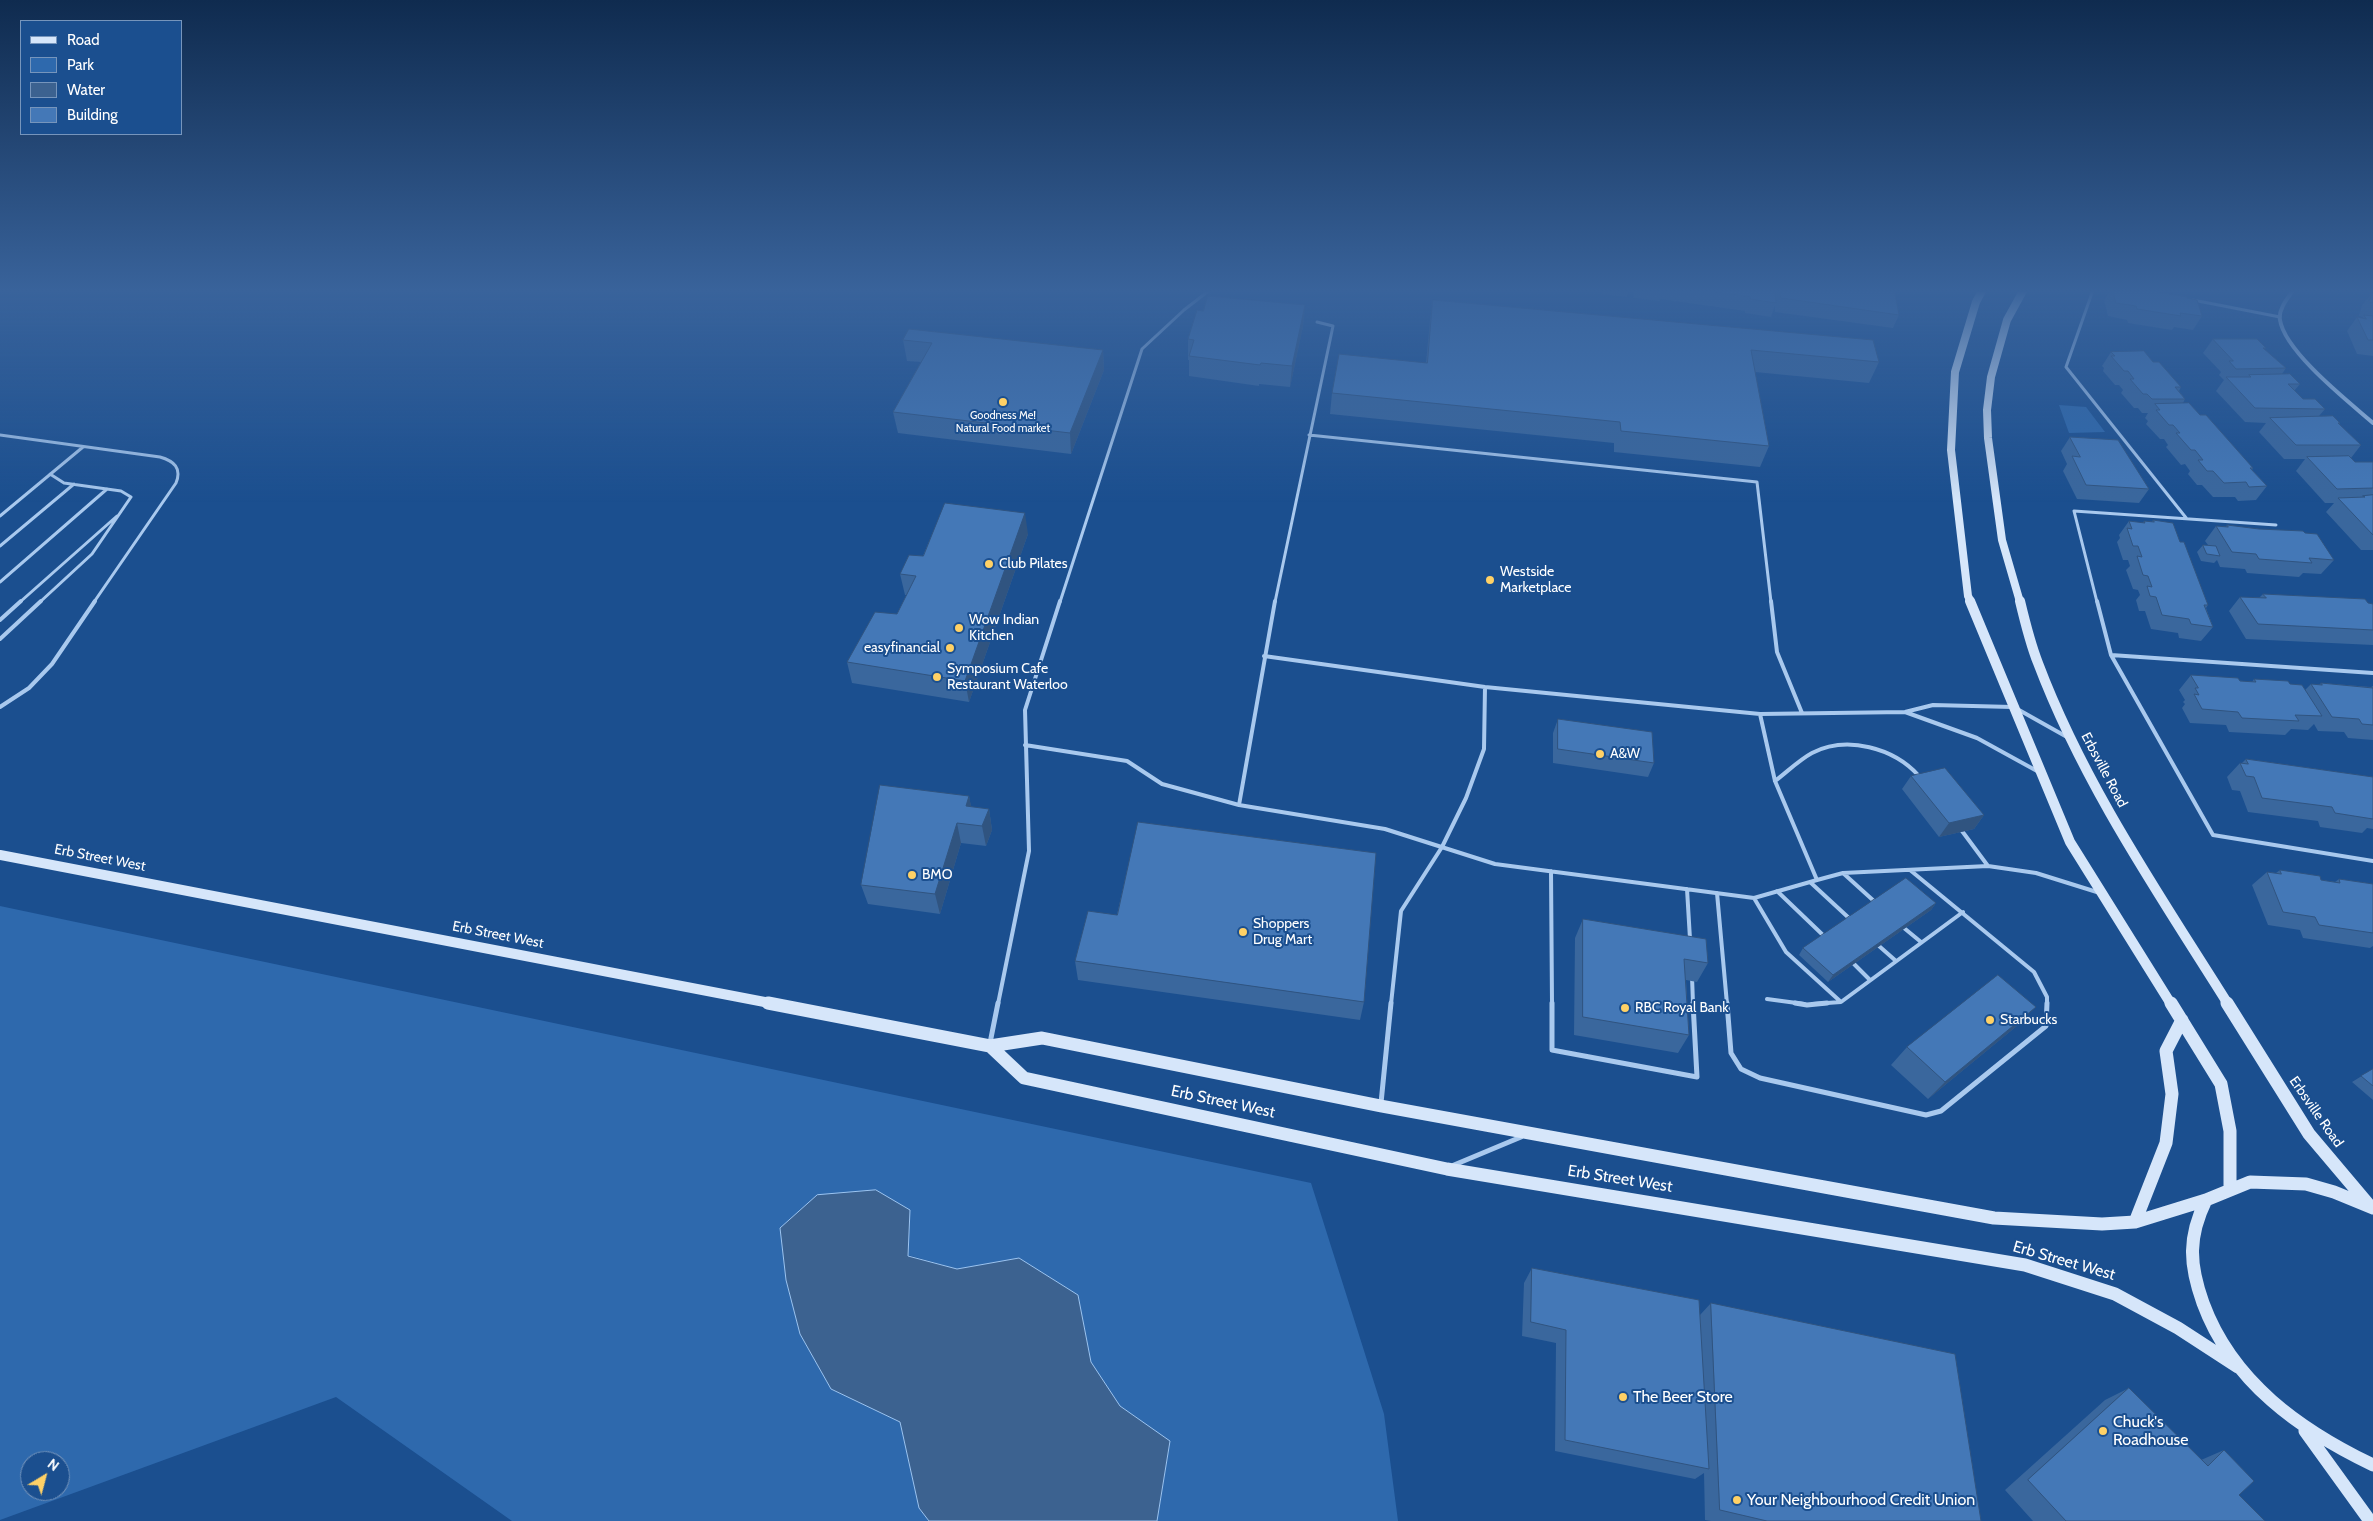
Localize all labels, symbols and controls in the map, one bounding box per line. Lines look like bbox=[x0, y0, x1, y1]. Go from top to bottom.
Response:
legend bbox=[20, 20, 182, 135]
text: Road bbox=[67, 31, 100, 49]
text: Park bbox=[67, 56, 94, 74]
text: Water bbox=[67, 81, 105, 99]
text: Building bbox=[67, 106, 118, 124]
marker: Goodness Me! Natural Food market bbox=[997, 396, 1009, 408]
place label: Goodness Me! Natural Food market bbox=[956, 409, 1050, 435]
place label: Club Pilates bbox=[999, 556, 1068, 572]
marker: Club Pilates bbox=[983, 558, 995, 570]
place label: Westside Marketplace bbox=[1500, 564, 1572, 596]
marker: Westside Marketplace bbox=[1484, 574, 1496, 586]
place label: Wow Indian Kitchen bbox=[969, 612, 1039, 644]
marker: Wow Indian Kitchen bbox=[953, 622, 965, 634]
place label: easyfinancial bbox=[864, 640, 940, 656]
marker: easyfinancial bbox=[944, 642, 956, 654]
place label: Symposium Cafe Restaurant Waterloo bbox=[947, 661, 1068, 694]
marker: Symposium Cafe Restaurant Waterloo bbox=[931, 671, 943, 683]
street label: Erbsville Road bbox=[2077, 730, 2131, 810]
place label: A&W bbox=[1610, 746, 1640, 762]
marker: A&W bbox=[1594, 748, 1606, 760]
street label: Erb Street West bbox=[53, 841, 147, 875]
place label: BMO bbox=[922, 867, 952, 883]
marker: BMO bbox=[906, 869, 918, 881]
place label: Shoppers Drug Mart bbox=[1253, 916, 1312, 949]
street label: Erb Street West bbox=[451, 918, 545, 952]
marker: Shoppers Drug Mart bbox=[1237, 926, 1249, 938]
place label: RBC Royal Bank bbox=[1635, 1000, 1729, 1016]
marker: RBC Royal Bank bbox=[1619, 1002, 1631, 1014]
place label: Starbucks bbox=[2000, 1012, 2057, 1028]
marker: Starbucks bbox=[1984, 1014, 1996, 1026]
street label: Erbsville Road bbox=[2285, 1073, 2347, 1151]
street label: Erb Street West bbox=[1169, 1082, 1277, 1122]
street label: Erb Street West bbox=[1566, 1161, 1674, 1197]
street label: Erb Street West bbox=[2011, 1237, 2117, 1285]
place label: The Beer Store bbox=[1633, 1387, 1733, 1407]
marker: The Beer Store bbox=[1617, 1391, 1629, 1403]
place label: Chuck's Roadhouse bbox=[2113, 1412, 2188, 1450]
marker: Chuck's Roadhouse bbox=[2097, 1425, 2109, 1437]
north arrow bbox=[20, 1451, 70, 1501]
text: N bbox=[44, 1455, 63, 1475]
place label: Your Neighbourhood Credit Union bbox=[1747, 1490, 1975, 1510]
marker: Your Neighbourhood Credit Union bbox=[1731, 1494, 1743, 1506]

